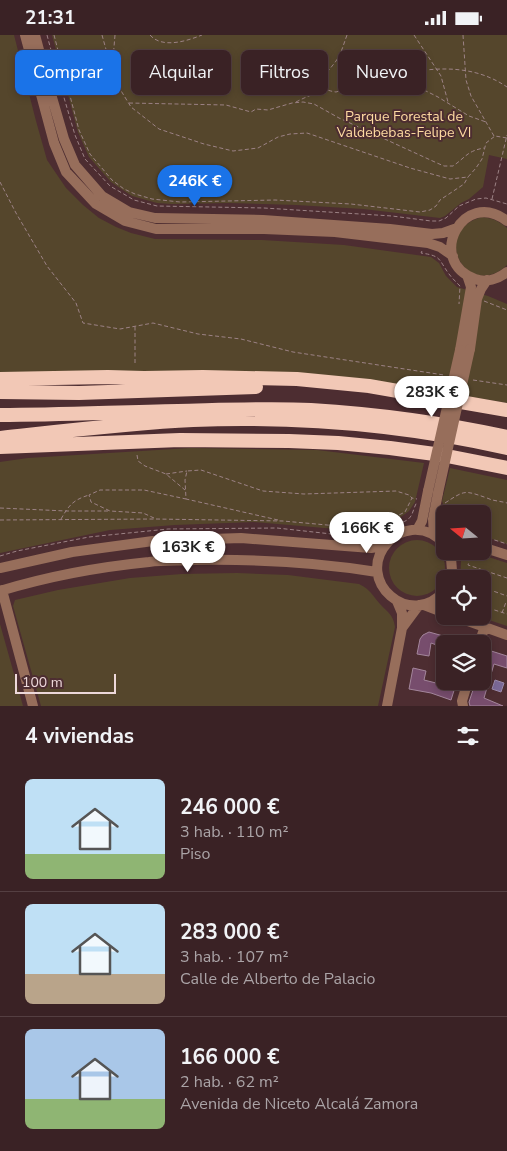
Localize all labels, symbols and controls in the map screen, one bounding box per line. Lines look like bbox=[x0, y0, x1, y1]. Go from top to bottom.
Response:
text: 21:31 bbox=[25, 5, 75, 31]
chip: Comprar bbox=[15, 50, 121, 95]
chip: Alquilar bbox=[131, 50, 231, 95]
chip: Filtros bbox=[241, 50, 328, 95]
chip: Nuevo bbox=[338, 50, 426, 95]
park label: Parque Forestal de Valdebebas-Felipe VI bbox=[336, 107, 471, 142]
pin: 246K € bbox=[154, 165, 236, 207]
text: 246K € bbox=[168, 170, 222, 192]
pin: 283K € bbox=[391, 375, 473, 418]
text: 283K € bbox=[405, 381, 459, 403]
north arrow bbox=[436, 505, 491, 560]
map controls bbox=[436, 505, 491, 690]
pin: 166K € bbox=[326, 511, 408, 554]
text: 166K € bbox=[340, 517, 394, 539]
pin: 163K € bbox=[147, 531, 229, 573]
text: 163K € bbox=[161, 536, 215, 558]
button: locate bbox=[436, 570, 491, 625]
button: layers bbox=[436, 635, 491, 690]
scale bar bbox=[15, 671, 116, 694]
text: 100 m bbox=[22, 673, 63, 692]
text: 4 viviendas bbox=[25, 722, 134, 750]
icon: filters bbox=[454, 722, 482, 750]
text: 246 000 € bbox=[180, 793, 280, 821]
icon: home bbox=[65, 799, 125, 859]
text: 3 hab. · 110 m² bbox=[180, 821, 288, 843]
text: Piso bbox=[180, 843, 210, 865]
text: 283 000 € bbox=[180, 918, 280, 946]
icon: home bbox=[65, 924, 125, 984]
text: 3 hab. · 107 m² bbox=[180, 946, 288, 968]
text: Calle de Alberto de Palacio bbox=[180, 968, 375, 990]
text: 166 000 € bbox=[180, 1043, 280, 1071]
icon: home bbox=[65, 1049, 125, 1109]
text: 2 hab. · 62 m² bbox=[180, 1071, 279, 1093]
text: Avenida de Niceto Alcalá Zamora bbox=[180, 1093, 418, 1115]

